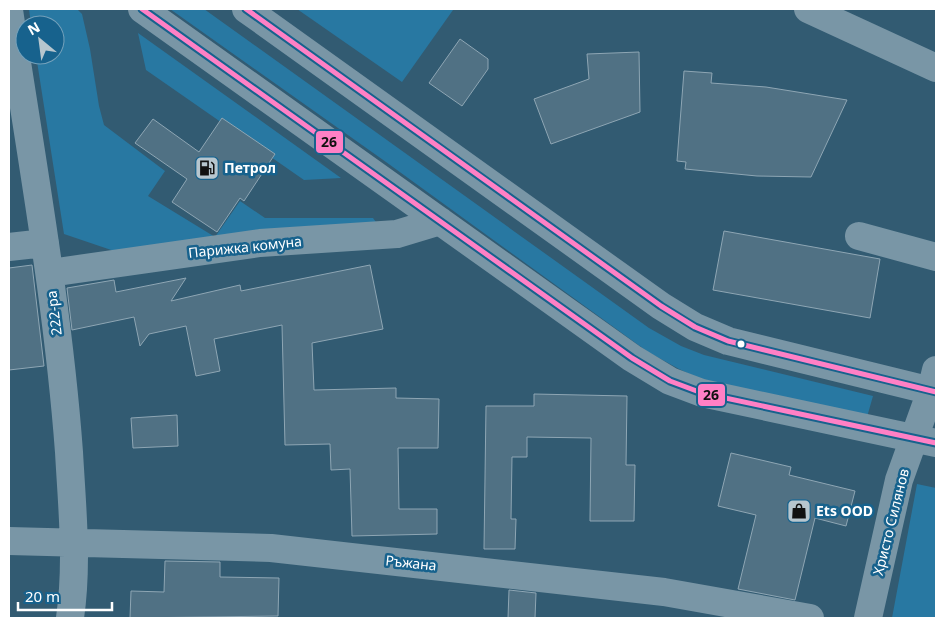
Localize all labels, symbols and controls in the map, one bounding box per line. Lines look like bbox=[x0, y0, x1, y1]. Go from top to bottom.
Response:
north arrow bbox=[15, 15, 65, 65]
text: N bbox=[24, 17, 43, 39]
line badge: 26 bbox=[315, 130, 344, 154]
text: 26 bbox=[321, 132, 337, 151]
fuel station icon: Петрол bbox=[194, 155, 220, 181]
place label: Петрол bbox=[224, 158, 276, 177]
street label: Парижка комуна bbox=[187, 231, 303, 262]
street label: 222-ра bbox=[41, 290, 66, 336]
unlabelled marker bbox=[736, 339, 746, 349]
line badge: 26 bbox=[697, 383, 726, 407]
text: 26 bbox=[703, 385, 719, 404]
street label: Христо Силянов bbox=[868, 466, 913, 577]
shop icon: Ets OOD bbox=[786, 498, 812, 524]
place label: Ets OOD bbox=[816, 501, 873, 520]
street label: Ръжана bbox=[384, 550, 438, 575]
scale bar bbox=[18, 580, 111, 612]
text: 20 m bbox=[25, 586, 60, 606]

